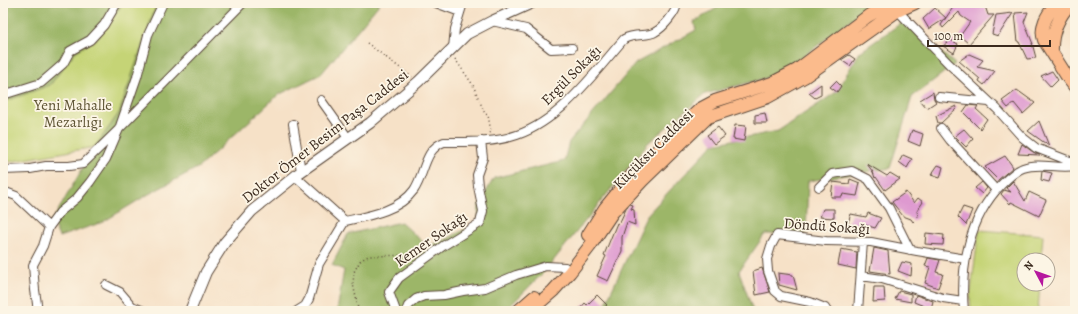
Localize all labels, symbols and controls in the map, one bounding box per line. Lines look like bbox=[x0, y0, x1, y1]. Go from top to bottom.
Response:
scale bar bbox=[928, 22, 1050, 48]
text: 100 m bbox=[934, 28, 963, 44]
street label: Ergül Sokağı bbox=[537, 41, 605, 109]
street label: Doktor Ömer Besim Paşa Caddesi bbox=[237, 65, 413, 207]
park label: Yeni Mahalle Mezarlıḡı bbox=[33, 95, 112, 132]
street label: Küçüksu Caddesi bbox=[609, 105, 697, 193]
street label: Kemer Sokağı bbox=[391, 207, 471, 271]
street label: Döndü Sokağı bbox=[783, 213, 871, 239]
north arrow bbox=[1016, 252, 1056, 292]
text: N bbox=[1021, 258, 1037, 274]

